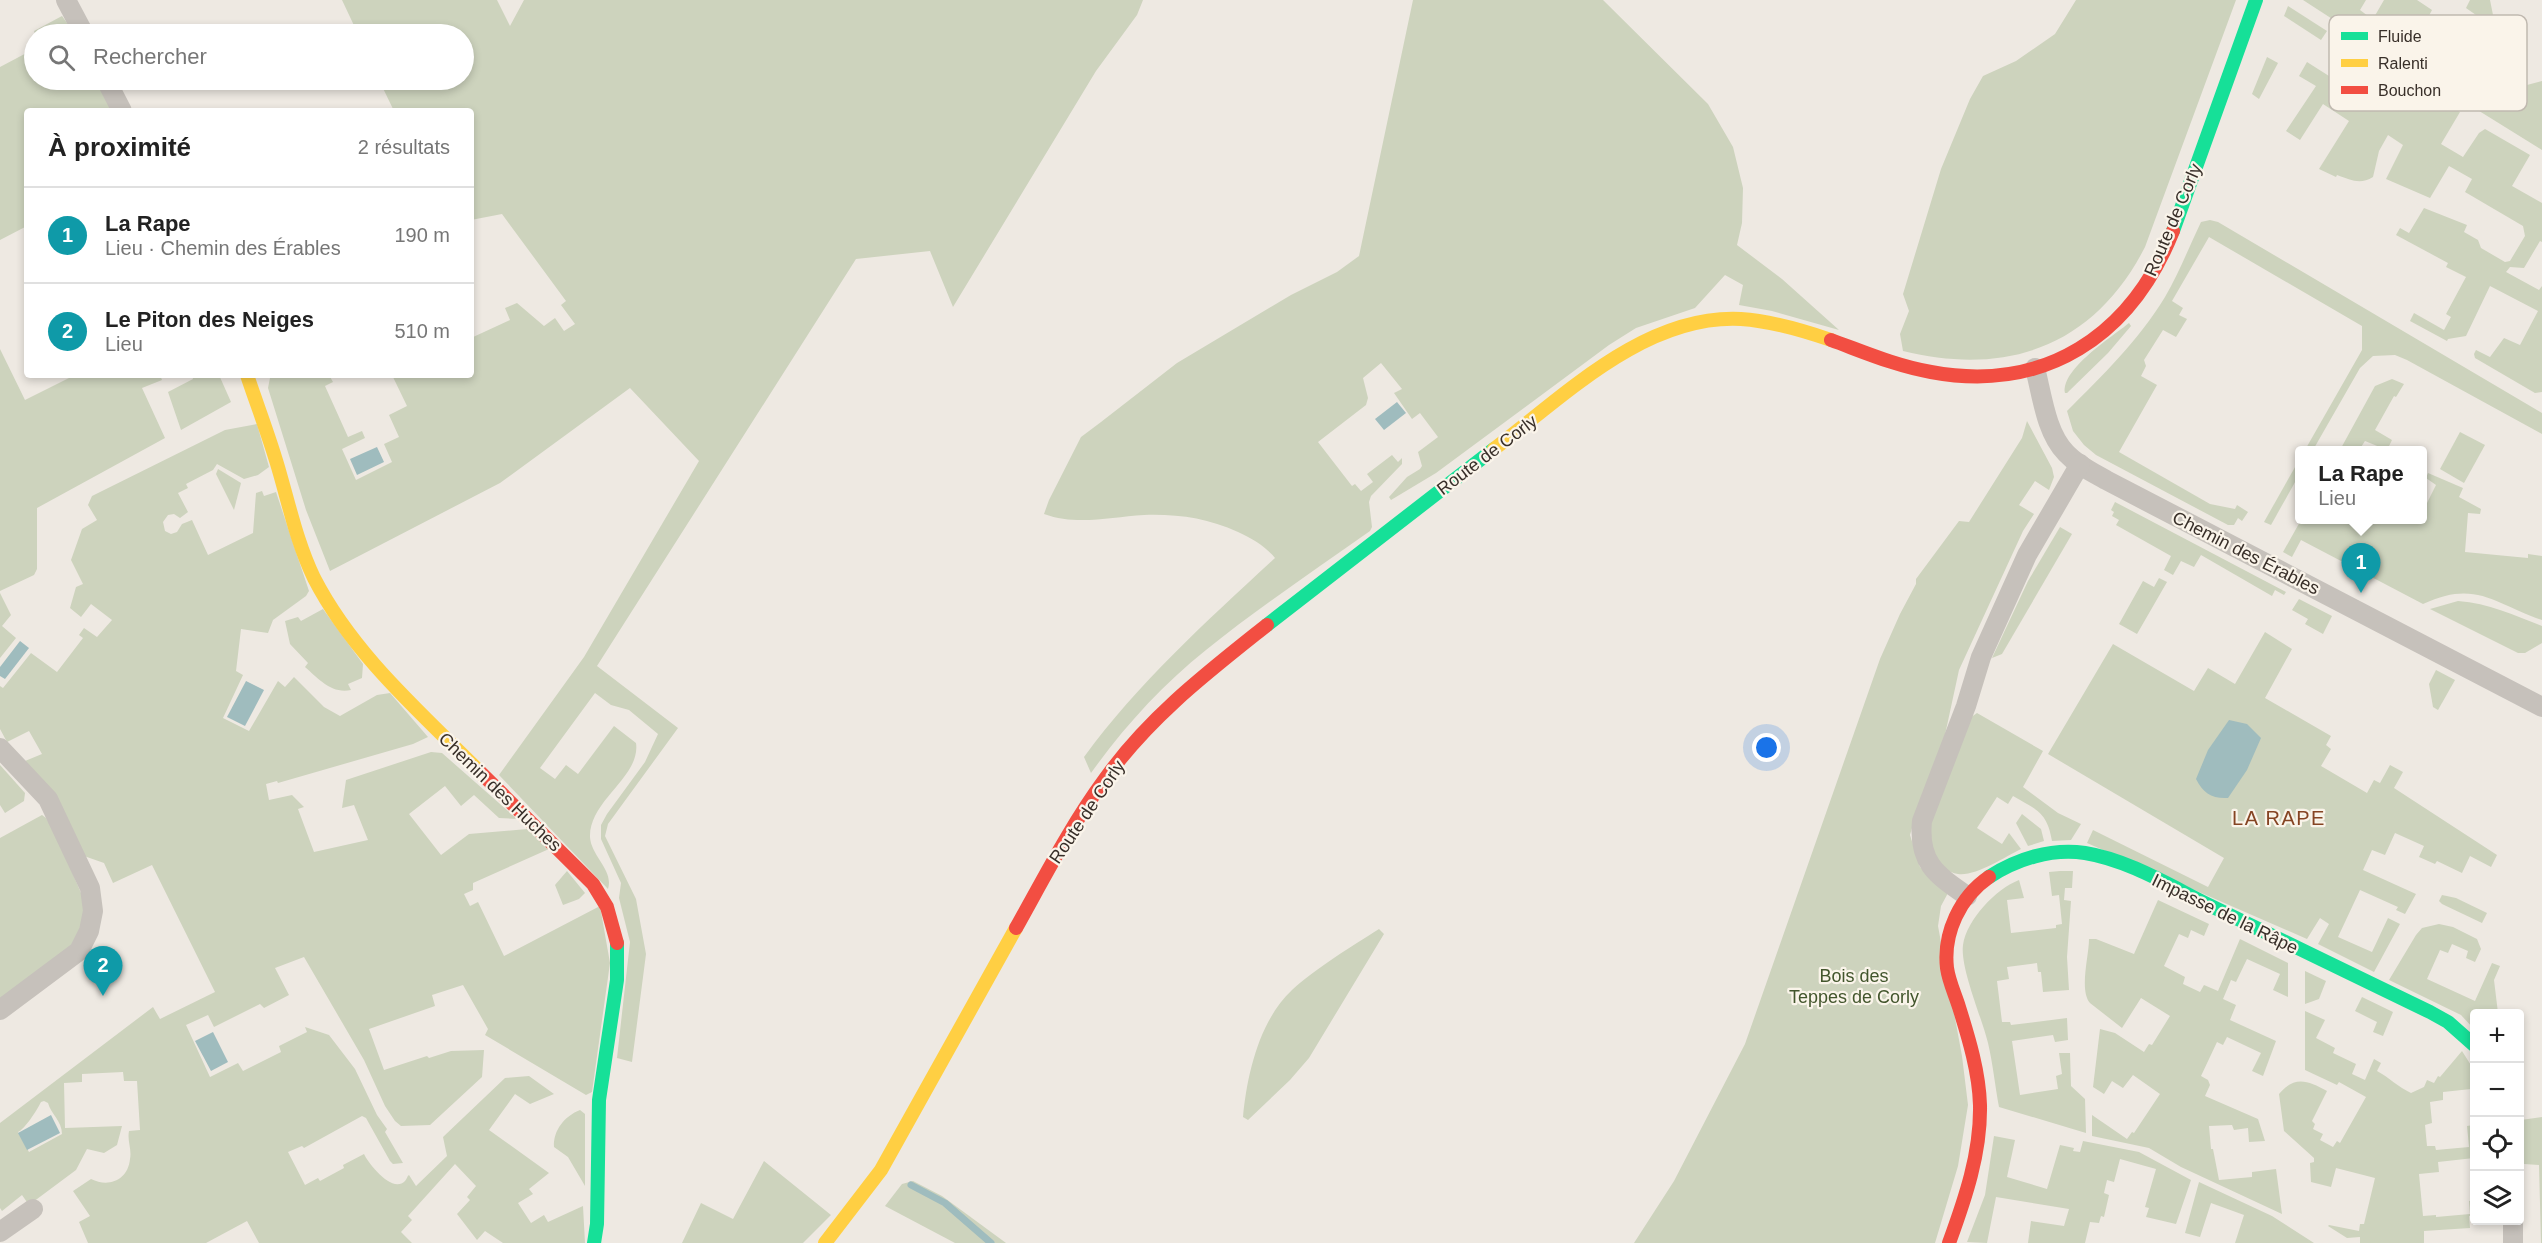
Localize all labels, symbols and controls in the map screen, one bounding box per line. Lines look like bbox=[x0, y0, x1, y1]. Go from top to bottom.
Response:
legend bbox=[2329, 15, 2527, 111]
search box bbox=[24, 24, 474, 90]
text: Fluide bbox=[2378, 28, 2422, 45]
icon: search bbox=[45, 41, 78, 74]
text: Rechercher bbox=[93, 44, 207, 69]
text: Ralenti bbox=[2378, 55, 2428, 72]
text: Bouchon bbox=[2378, 82, 2441, 99]
text: À proximité bbox=[48, 132, 191, 162]
text: 2 résultats bbox=[358, 136, 450, 158]
street label: Route de Corly bbox=[2140, 161, 2206, 279]
text: La Rape bbox=[105, 211, 191, 236]
text: 1 bbox=[62, 224, 73, 246]
text: 190 m bbox=[394, 224, 450, 246]
text: Lieu · Chemin des Érables bbox=[105, 237, 341, 259]
text: Le Piton des Neiges bbox=[105, 307, 314, 332]
text: 2 bbox=[62, 320, 73, 342]
text: 510 m bbox=[394, 320, 450, 342]
text: Lieu bbox=[105, 333, 143, 355]
street label: Route de Corly bbox=[1433, 411, 1541, 499]
popup bbox=[2295, 446, 2427, 524]
text: La Rape bbox=[2318, 461, 2404, 486]
text: Lieu bbox=[2318, 487, 2356, 509]
street label: Chemin des Érables bbox=[2169, 507, 2323, 599]
pin: 1 bbox=[2342, 544, 2380, 593]
street label: Chemin des Huches bbox=[435, 729, 565, 855]
your location bbox=[1752, 733, 1781, 762]
street label: Route de Corly bbox=[1045, 757, 1129, 867]
district label: LA RAPE bbox=[2232, 807, 2326, 829]
street label: Impasse de la Râpe bbox=[2149, 870, 2301, 958]
pin: 2 bbox=[84, 946, 122, 996]
park label: Bois des Teppes de Corly bbox=[1789, 966, 1919, 1007]
map controls bbox=[2470, 1009, 2524, 1225]
button: + bbox=[2470, 1009, 2524, 1063]
button: − bbox=[2470, 1063, 2524, 1117]
button: locate bbox=[2470, 1117, 2524, 1171]
button: layers bbox=[2470, 1171, 2524, 1225]

